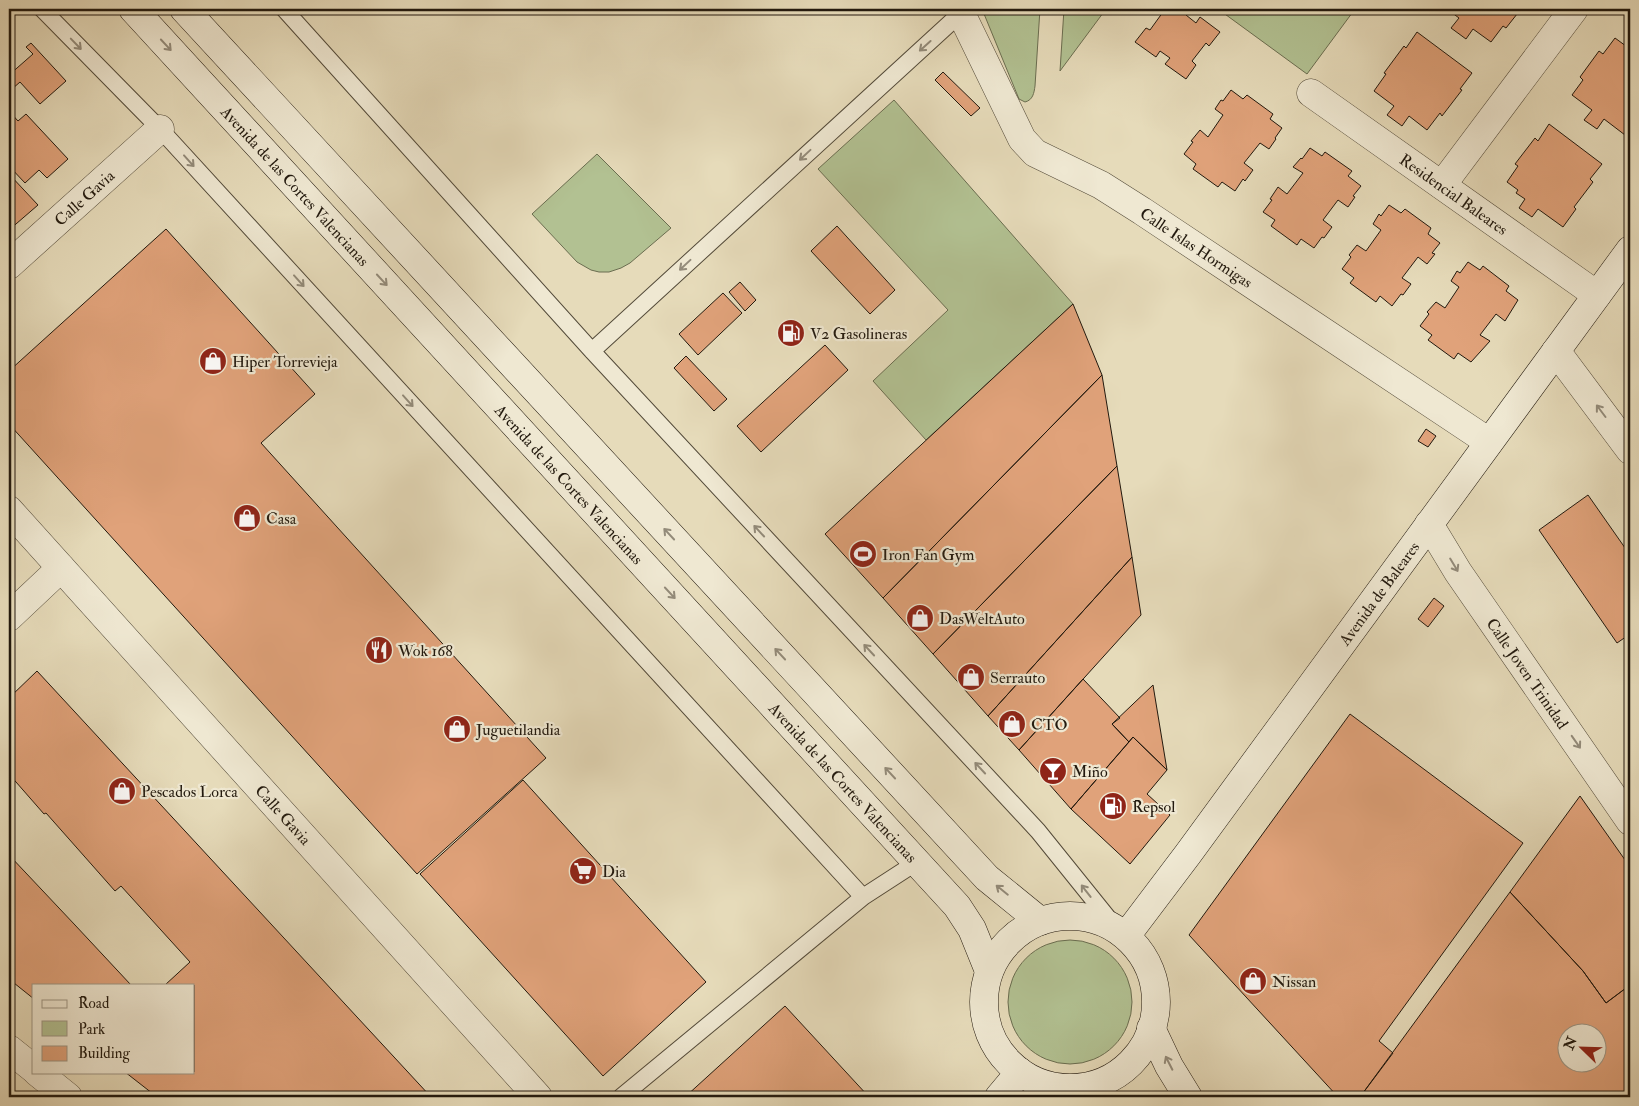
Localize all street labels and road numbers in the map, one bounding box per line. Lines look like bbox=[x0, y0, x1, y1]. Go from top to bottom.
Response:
street label: Avenida de las Cortes Valencianas bbox=[215, 102, 373, 271]
street label: Residencial Baleares bbox=[1395, 150, 1511, 240]
street label: Calle Gavia bbox=[51, 166, 119, 230]
street label: Calle Islas Hormigas bbox=[1136, 203, 1256, 293]
street label: Avenida de las Cortes Valencianas bbox=[489, 400, 647, 569]
street label: Avenida de Baleares bbox=[1334, 538, 1424, 650]
street label: Calle Joven Trinidad bbox=[1482, 614, 1572, 733]
street label: Avenida de las Cortes Valencianas bbox=[763, 698, 921, 867]
street label: Calle Gavia bbox=[251, 781, 315, 850]

